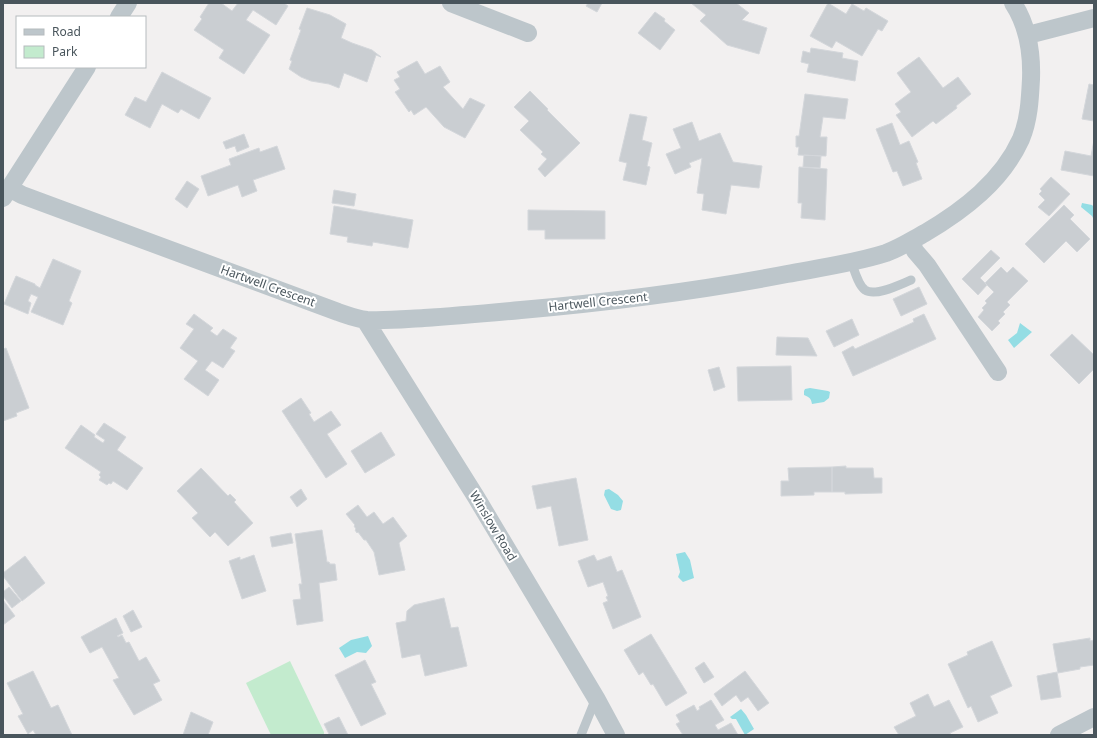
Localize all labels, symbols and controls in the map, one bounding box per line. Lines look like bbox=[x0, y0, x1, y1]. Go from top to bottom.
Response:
legend bbox=[16, 16, 146, 68]
text: Road bbox=[52, 23, 81, 40]
text: Park bbox=[52, 43, 78, 60]
street label: Hartwell Crescent bbox=[218, 261, 318, 311]
street label: Hartwell Crescent bbox=[548, 288, 649, 315]
street label: Winslow Road bbox=[466, 488, 521, 564]

